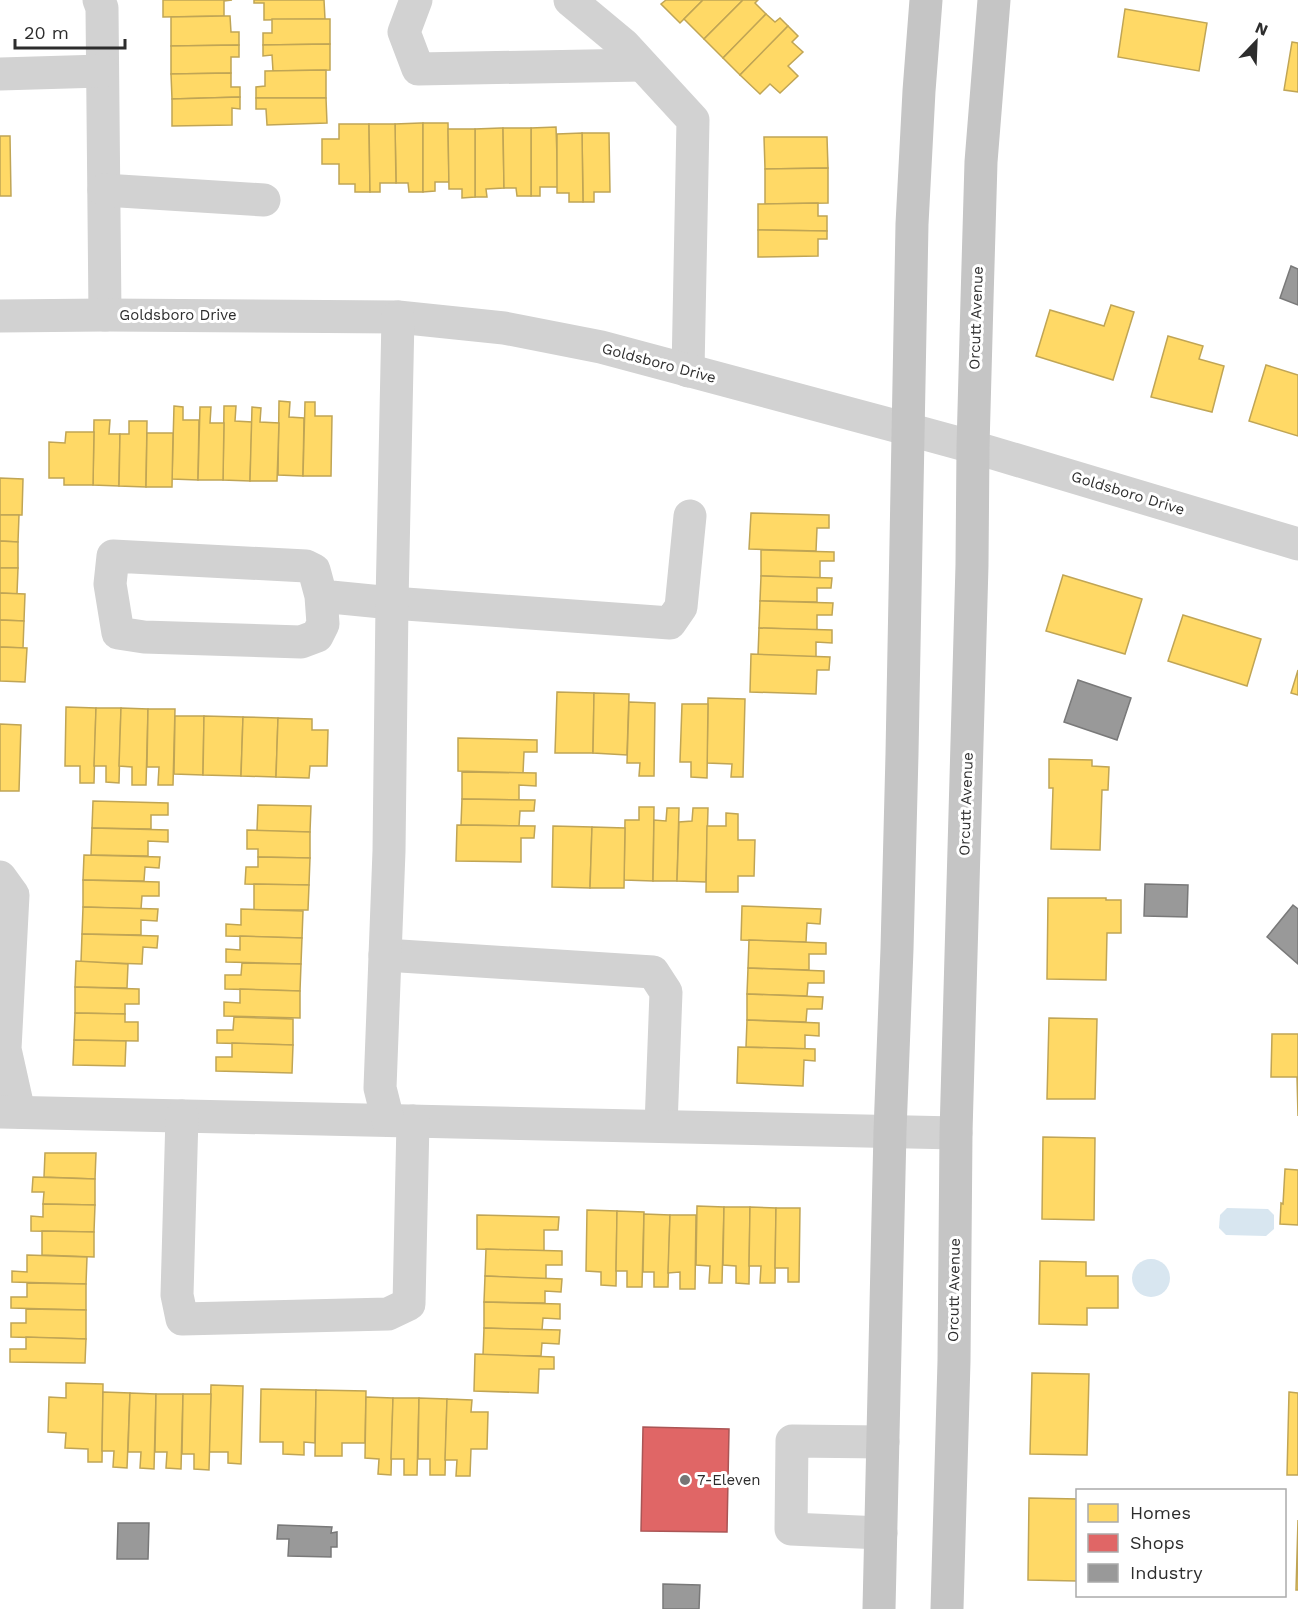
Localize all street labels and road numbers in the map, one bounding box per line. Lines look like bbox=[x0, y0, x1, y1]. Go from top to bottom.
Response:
street label: Orcutt Avenue bbox=[965, 266, 987, 370]
street label: Goldsboro Drive bbox=[119, 306, 237, 324]
street label: Goldsboro Drive bbox=[600, 339, 718, 387]
street label: Goldsboro Drive bbox=[1069, 467, 1187, 519]
street label: Orcutt Avenue bbox=[955, 752, 977, 856]
street label: Orcutt Avenue bbox=[944, 1238, 964, 1342]

